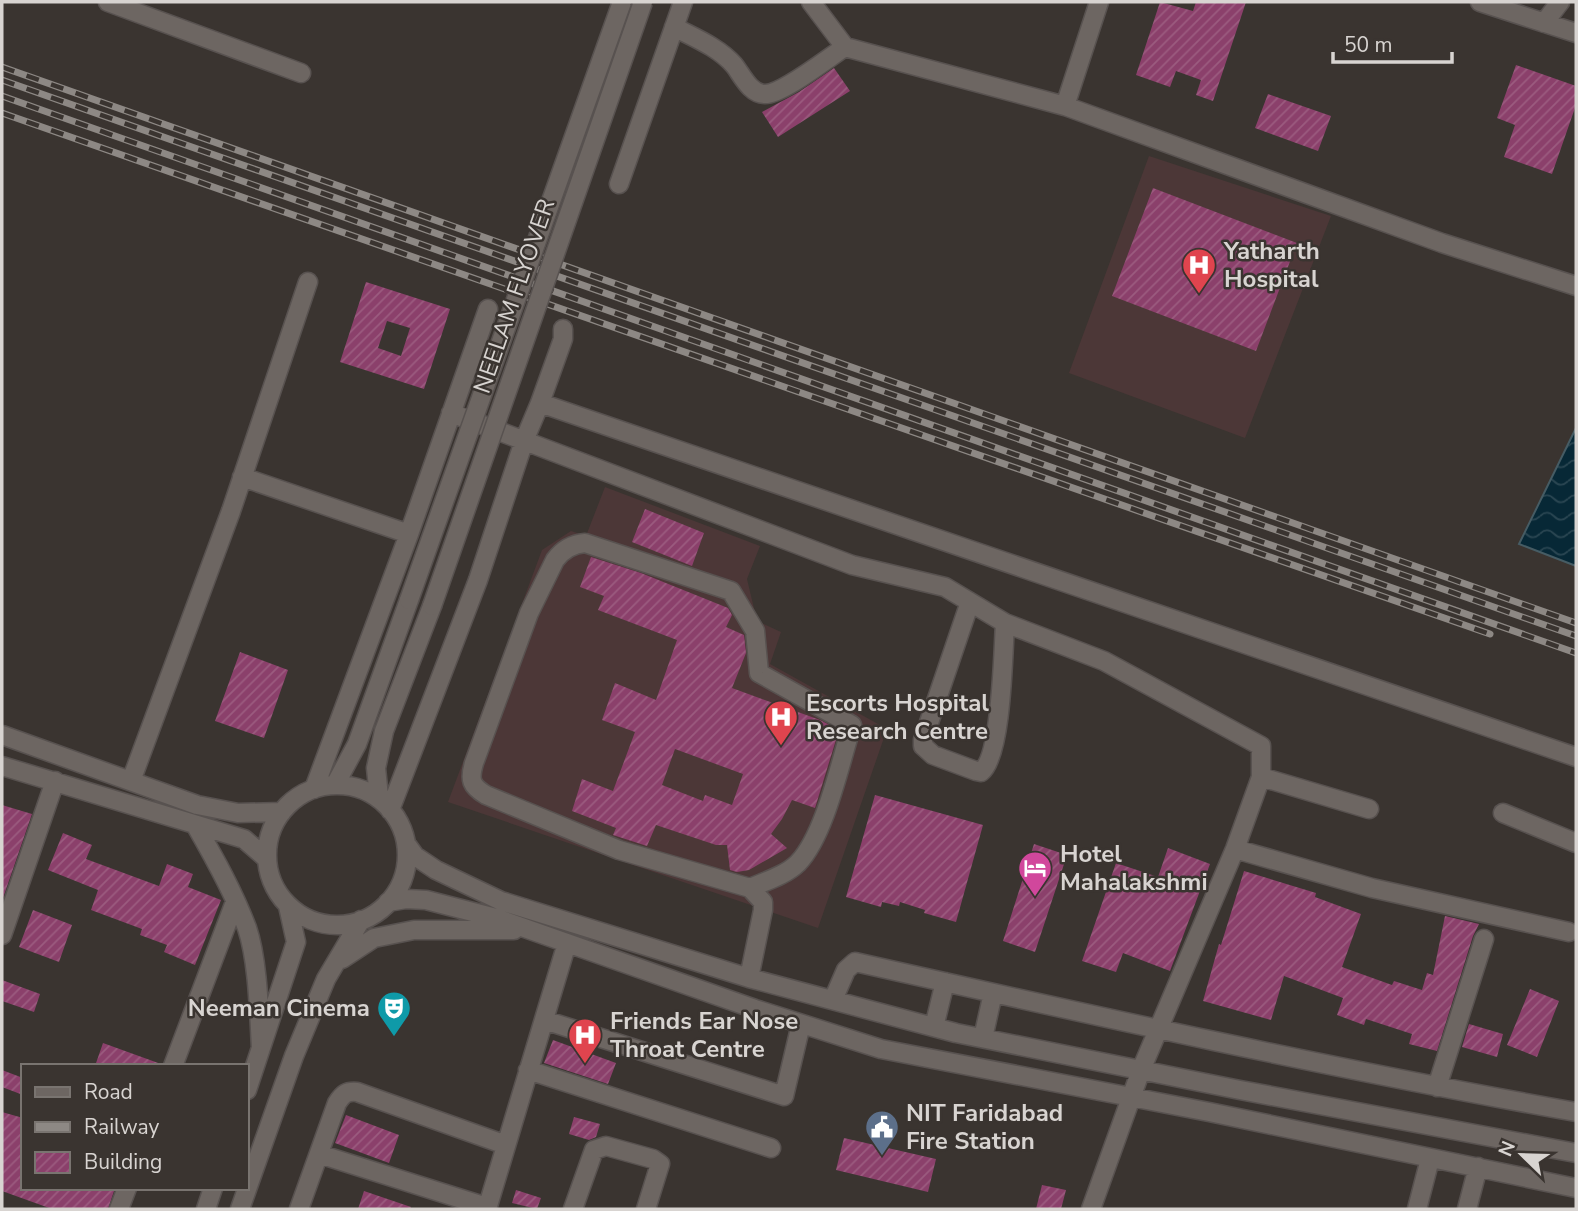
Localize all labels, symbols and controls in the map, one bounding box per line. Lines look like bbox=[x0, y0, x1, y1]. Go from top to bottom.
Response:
scale bar bbox=[1333, 21, 1452, 65]
text: 50 m bbox=[1344, 31, 1393, 59]
street label: NEELAM FLYOVER bbox=[466, 194, 562, 398]
place label: Yatharth Hospital bbox=[1223, 235, 1320, 295]
hospital icon: Yatharth Hospital bbox=[1180, 246, 1218, 295]
place label: Escorts Hospital Research Centre bbox=[806, 687, 989, 747]
hospital icon: Escorts Hospital Research Centre bbox=[762, 698, 800, 747]
place label: Hotel Mahalakshmi bbox=[1060, 838, 1208, 898]
hotel icon: Hotel Mahalakshmi bbox=[1016, 849, 1054, 898]
theatre icon: Neeman Cinema bbox=[375, 989, 413, 1038]
place label: Neeman Cinema bbox=[188, 992, 370, 1024]
place label: Friends Ear Nose Throat Centre bbox=[610, 1005, 798, 1065]
hospital icon: Friends Ear Nose Throat Centre bbox=[566, 1016, 604, 1065]
legend bbox=[21, 1064, 248, 1190]
text: Road bbox=[84, 1078, 133, 1106]
place label: NIT Faridabad Fire Station bbox=[906, 1097, 1063, 1157]
public building icon: NIT Faridabad Fire Station bbox=[863, 1108, 901, 1157]
text: Railway bbox=[84, 1113, 159, 1141]
north arrow bbox=[1487, 1120, 1557, 1190]
text: N bbox=[1493, 1137, 1522, 1160]
text: Building bbox=[84, 1148, 162, 1176]

